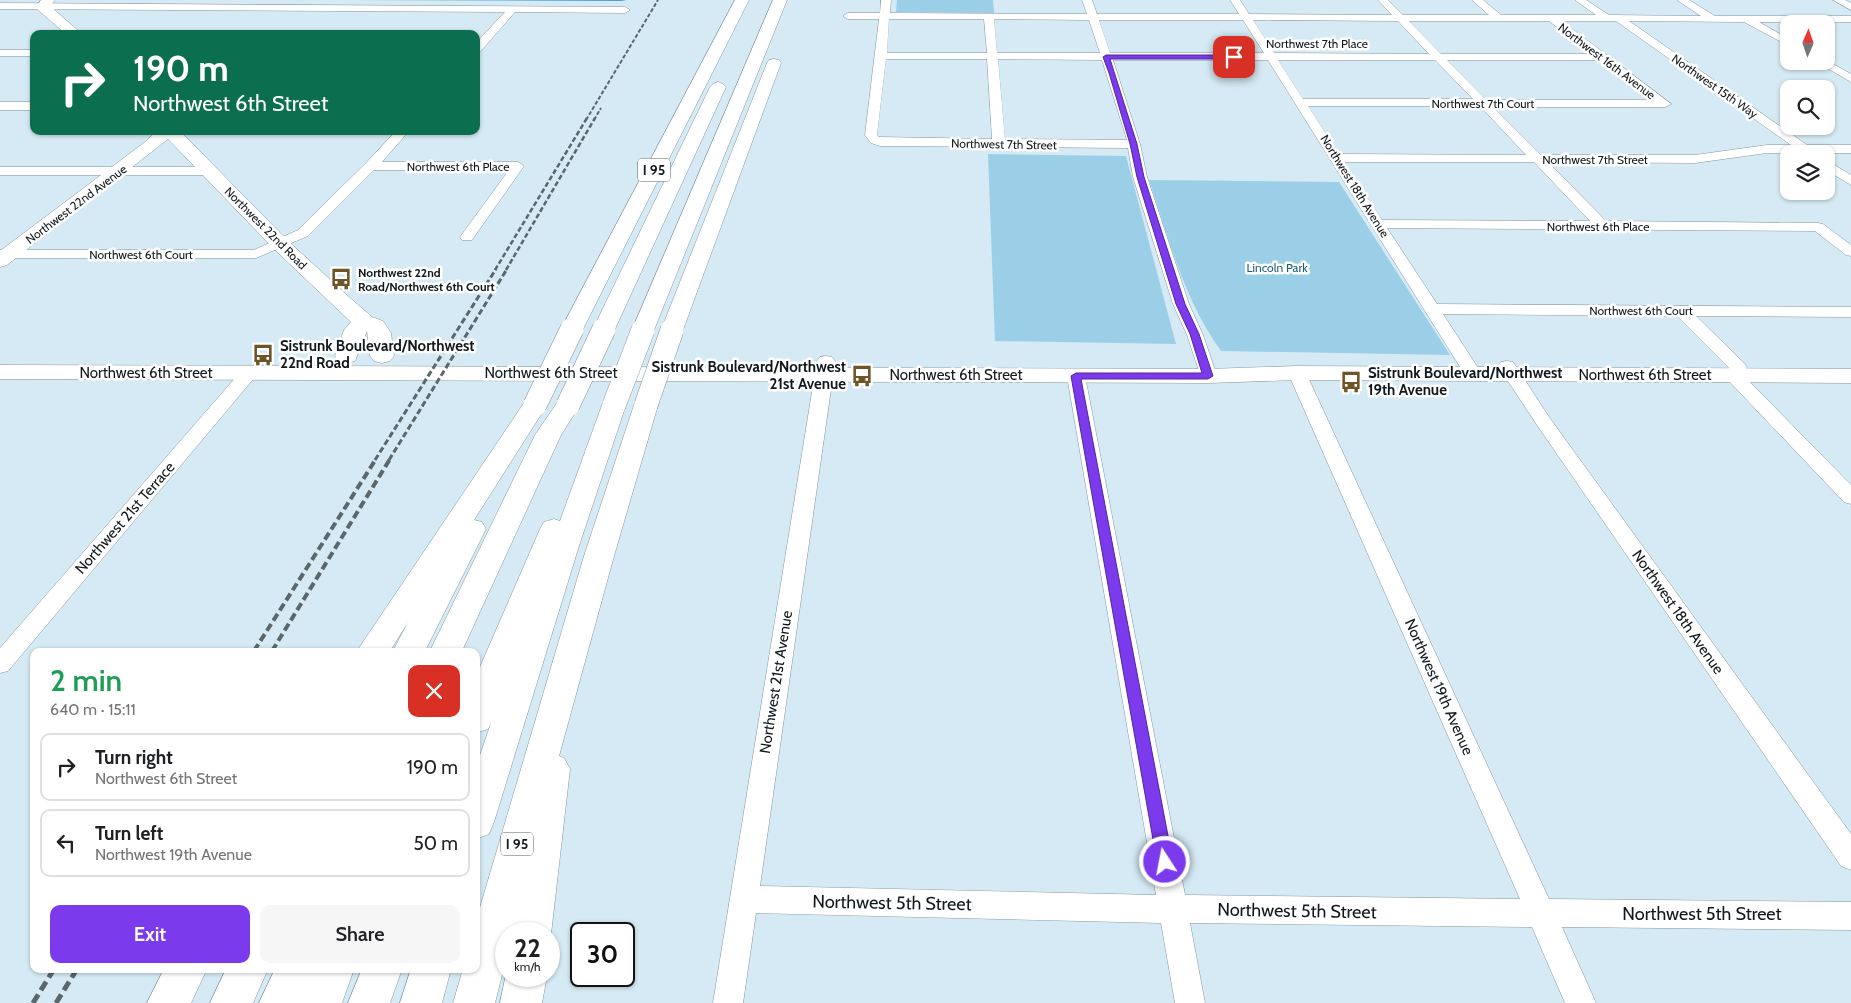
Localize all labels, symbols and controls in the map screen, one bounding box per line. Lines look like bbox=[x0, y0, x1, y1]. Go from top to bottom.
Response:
north arrow bbox=[1780, 15, 1835, 70]
map controls bbox=[1780, 15, 1835, 200]
street label: Northwest 16th Avenue bbox=[1556, 20, 1658, 102]
pin bbox=[1213, 36, 1255, 78]
street label: Northwest 7th Place bbox=[1266, 36, 1368, 51]
icon: arrive bbox=[1220, 43, 1248, 71]
text: 190 m bbox=[133, 47, 229, 90]
icon: right bbox=[50, 50, 115, 115]
street label: Northwest 15th Way bbox=[1669, 51, 1761, 121]
button: search bbox=[1780, 80, 1835, 135]
text: Northwest 6th Street bbox=[133, 90, 328, 117]
street label: Northwest 7th Court bbox=[1432, 96, 1534, 111]
street label: Northwest 18th Avenue bbox=[1317, 132, 1393, 240]
street label: Northwest 7th Street bbox=[951, 136, 1057, 152]
button: layers bbox=[1780, 145, 1835, 200]
street label: Northwest 7th Street bbox=[1542, 152, 1648, 167]
road number: I 95 bbox=[638, 158, 670, 182]
street label: Northwest 6th Place bbox=[407, 159, 509, 174]
street label: Northwest 22nd Avenue bbox=[23, 161, 129, 247]
street label: Northwest 22nd Road bbox=[222, 184, 310, 272]
street label: Northwest 6th Place bbox=[1547, 219, 1649, 234]
street label: Northwest 6th Court bbox=[89, 247, 193, 262]
park label: Lincoln Park bbox=[1246, 260, 1308, 275]
place label: Northwest 22nd Road/Northwest 6th Court bbox=[358, 265, 495, 294]
bus stop icon: Northwest 22nd Road/Northwest 6th Court bbox=[328, 266, 354, 292]
street label: Northwest 6th Court bbox=[1589, 303, 1693, 318]
place label: Sistrunk Boulevard/Northwest 22nd Road bbox=[280, 337, 474, 372]
bus stop icon: Sistrunk Boulevard/Northwest 22nd Road bbox=[250, 342, 276, 368]
place label: Sistrunk Boulevard/Northwest 21st Avenue bbox=[652, 358, 846, 393]
bus stop icon: Sistrunk Boulevard/Northwest 21st Avenue bbox=[849, 363, 875, 389]
street label: Northwest 6th Street bbox=[79, 364, 213, 382]
street label: Northwest 6th Street bbox=[484, 364, 618, 382]
place label: Sistrunk Boulevard/Northwest 19th Avenue bbox=[1368, 364, 1562, 399]
street label: Northwest 6th Street bbox=[889, 366, 1023, 384]
street label: Northwest 6th Street bbox=[1578, 366, 1712, 384]
bus stop icon: Sistrunk Boulevard/Northwest 19th Avenue bbox=[1338, 369, 1364, 395]
street label: Northwest 21st Terrace bbox=[72, 458, 179, 578]
street label: Northwest 18th Avenue bbox=[1628, 546, 1728, 678]
street label: Northwest 21st Avenue bbox=[756, 609, 796, 755]
street label: Northwest 19th Avenue bbox=[1401, 616, 1477, 758]
text: 2 min bbox=[50, 662, 122, 699]
button: close bbox=[408, 665, 460, 717]
text: 640 m · 15:11 bbox=[50, 700, 136, 719]
text: Turn right bbox=[95, 746, 173, 769]
icon: right bbox=[52, 753, 80, 781]
text: 190 m bbox=[407, 756, 458, 779]
text: Northwest 6th Street bbox=[95, 769, 237, 788]
text: Turn left bbox=[95, 822, 163, 845]
icon: left bbox=[52, 829, 80, 857]
text: 50 m bbox=[414, 832, 458, 855]
road number: I 95 bbox=[501, 832, 533, 856]
position arrow bbox=[1138, 835, 1190, 887]
text: Northwest 19th Avenue bbox=[95, 845, 252, 864]
street label: Northwest 5th Street bbox=[812, 891, 972, 915]
street label: Northwest 5th Street bbox=[1217, 899, 1377, 923]
street label: Northwest 5th Street bbox=[1622, 903, 1782, 925]
button: Exit bbox=[50, 905, 250, 963]
button: Share bbox=[260, 905, 460, 963]
speed limit sign: 30 bbox=[570, 922, 635, 987]
text: 22 bbox=[514, 933, 541, 963]
text: km/h bbox=[514, 959, 541, 974]

